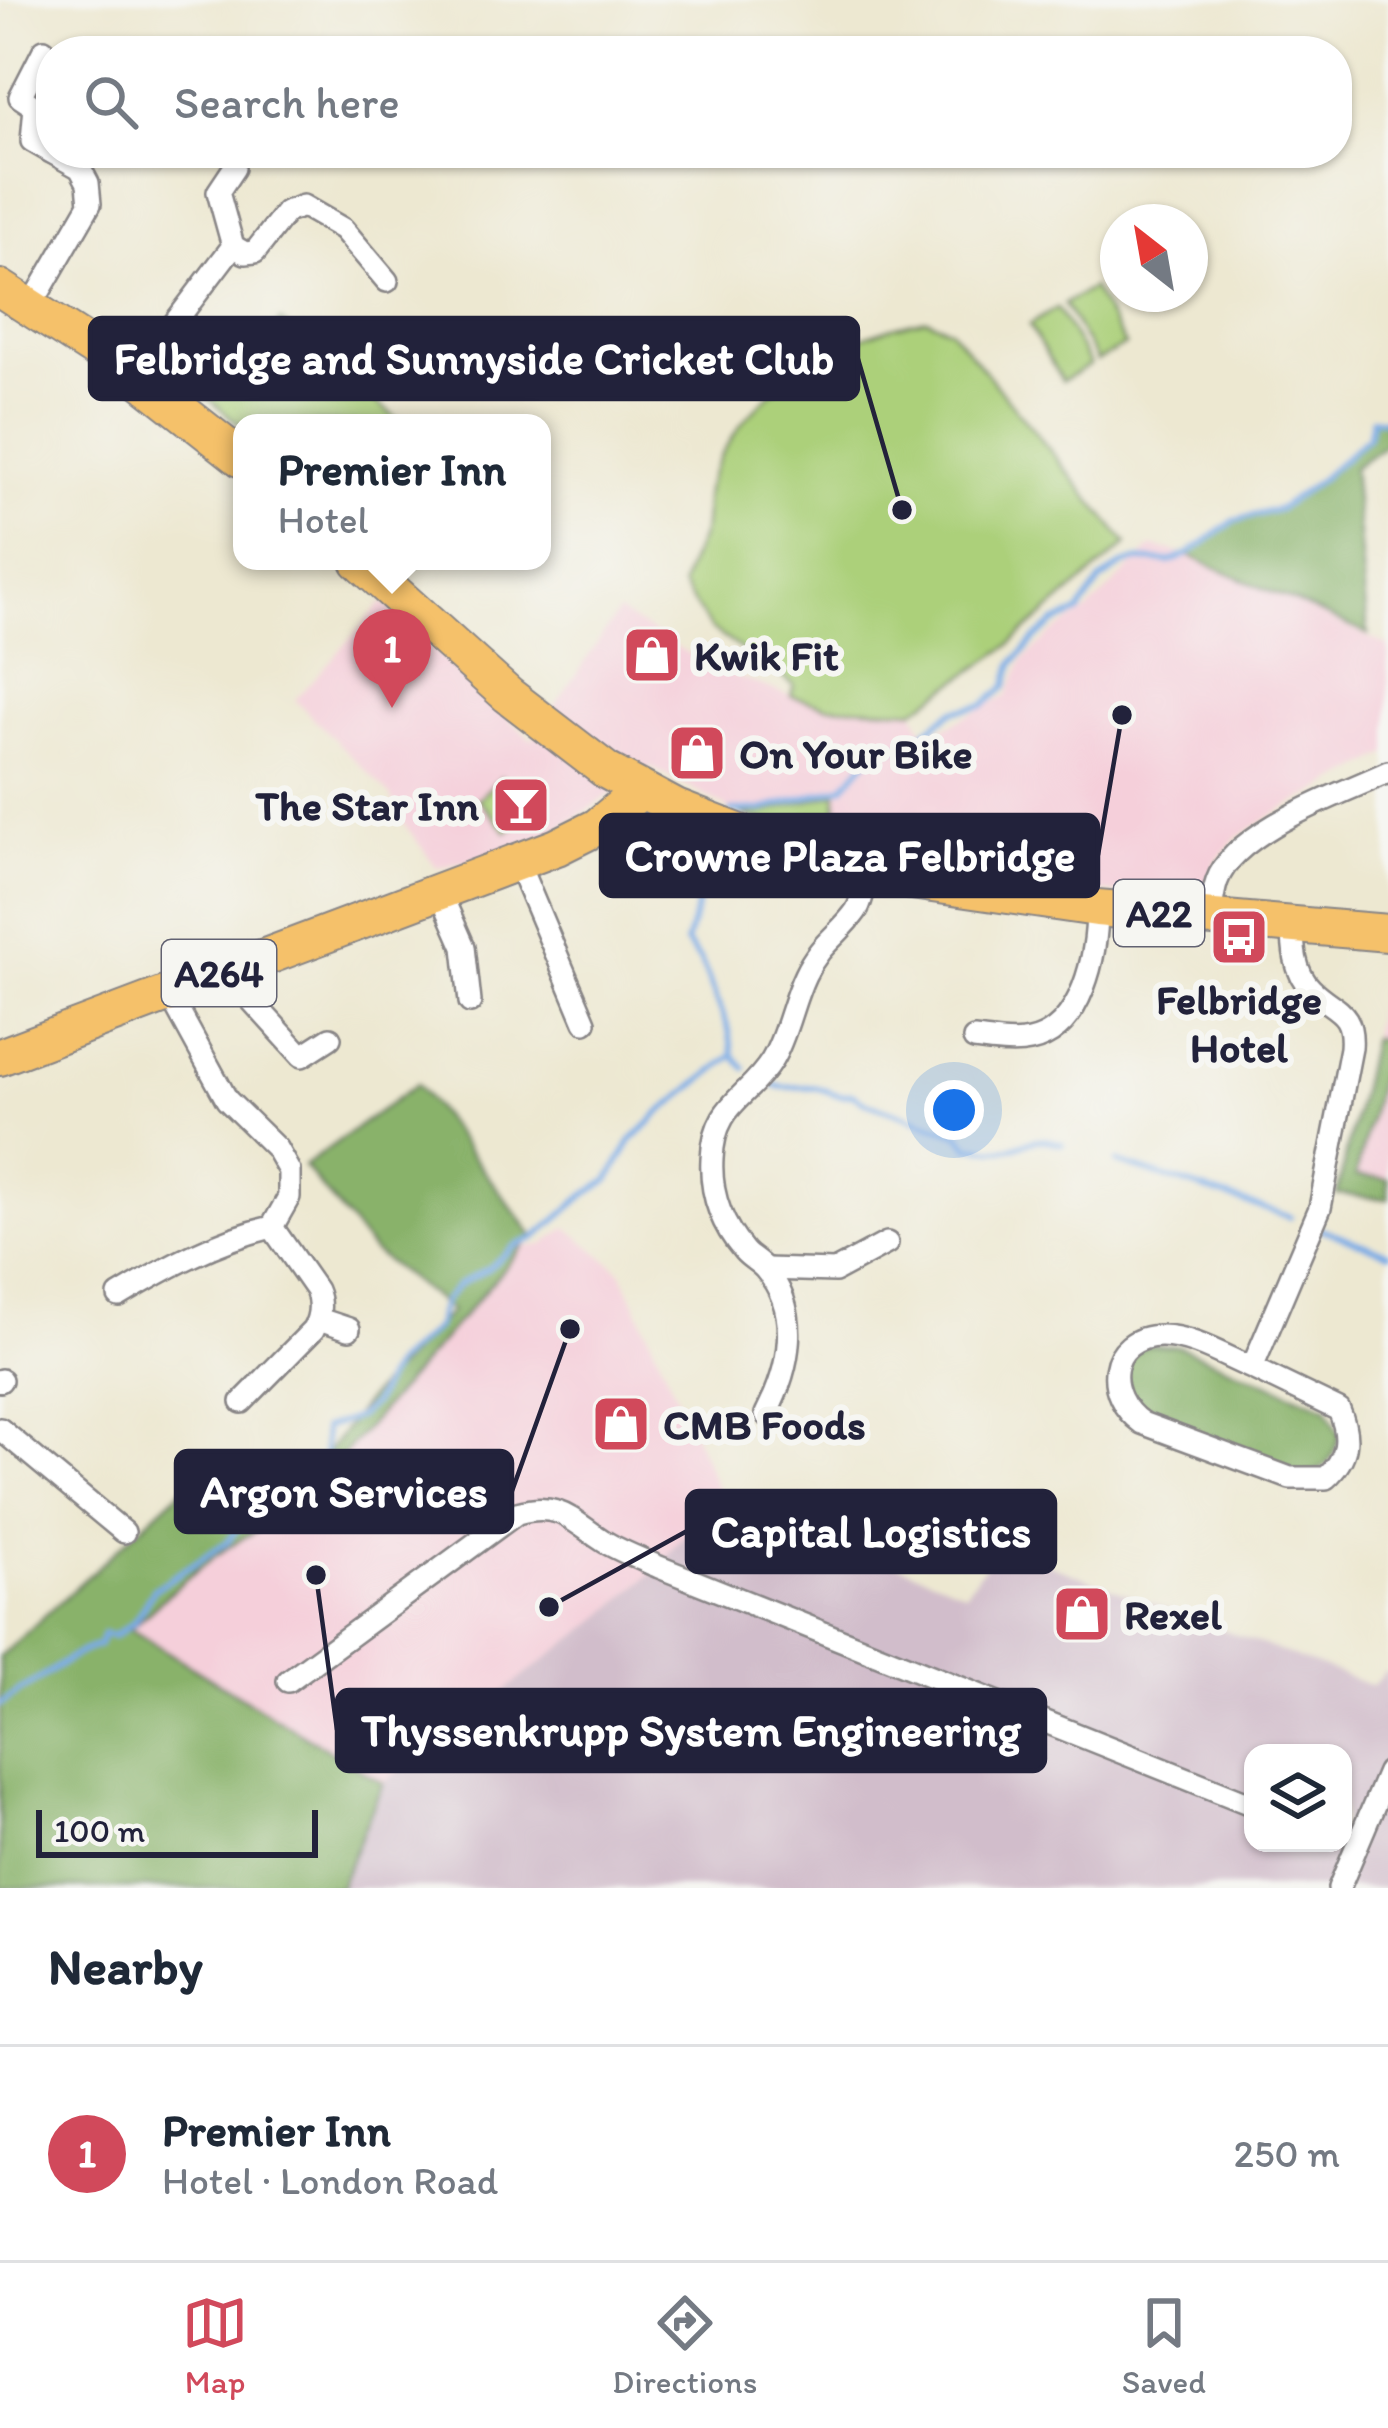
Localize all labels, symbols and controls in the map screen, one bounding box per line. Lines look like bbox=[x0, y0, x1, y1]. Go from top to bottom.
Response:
search box bbox=[36, 36, 1352, 168]
icon: search bbox=[78, 69, 144, 135]
text: Search here bbox=[174, 75, 400, 129]
north arrow bbox=[1100, 204, 1208, 312]
callout: Felbridge and Sunnyside Cricket Club bbox=[90, 318, 858, 399]
text: Felbridge and Sunnyside Cricket Club bbox=[114, 331, 834, 385]
popup bbox=[233, 414, 551, 570]
text: Premier Inn bbox=[278, 442, 506, 496]
text: Hotel bbox=[278, 496, 369, 543]
pin: 1 bbox=[353, 609, 431, 708]
shop icon: Kwik Fit bbox=[621, 624, 683, 686]
place label: Kwik Fit bbox=[694, 630, 839, 681]
shop icon: On Your Bike bbox=[666, 722, 728, 784]
place label: On Your Bike bbox=[739, 728, 972, 779]
bar icon: The Star Inn bbox=[490, 774, 552, 836]
place label: The Star Inn bbox=[254, 780, 480, 831]
callout: Crowne Plaza Felbridge bbox=[601, 815, 1098, 896]
text: Crowne Plaza Felbridge bbox=[624, 828, 1076, 882]
road number: A22 bbox=[1114, 880, 1204, 946]
bus stop icon: Felbridge Hotel bbox=[1208, 906, 1270, 968]
road number: A264 bbox=[162, 940, 276, 1006]
place label: Felbridge Hotel bbox=[1156, 974, 1322, 1073]
your location bbox=[924, 1080, 984, 1140]
shop icon: CMB Foods bbox=[590, 1393, 652, 1455]
place label: CMB Foods bbox=[663, 1399, 866, 1450]
callout: Argon Services bbox=[176, 1451, 512, 1532]
text: Argon Services bbox=[200, 1464, 488, 1518]
callout: Capital Logistics bbox=[687, 1491, 1055, 1572]
text: Capital Logistics bbox=[711, 1504, 1031, 1558]
shop icon: Rexel bbox=[1051, 1583, 1113, 1645]
place label: Rexel bbox=[1124, 1589, 1222, 1640]
callout: Thyssenkrupp System Engineering bbox=[337, 1690, 1045, 1771]
text: Thyssenkrupp System Engineering bbox=[360, 1703, 1022, 1757]
map controls bbox=[1244, 1744, 1352, 1852]
button: layers bbox=[1244, 1744, 1352, 1852]
scale bar bbox=[36, 1804, 318, 1857]
text: 100 m bbox=[54, 1811, 145, 1850]
text: Nearby bbox=[48, 1936, 203, 1997]
text: Premier Inn bbox=[162, 2103, 391, 2157]
text: 1 bbox=[78, 2130, 96, 2177]
text: 250 m bbox=[1233, 2130, 1340, 2177]
text: Hotel · London Road bbox=[162, 2157, 498, 2204]
tab: Map bbox=[182, 2290, 248, 2401]
tab: Directions bbox=[612, 2290, 757, 2401]
tab: Saved bbox=[1122, 2290, 1206, 2401]

